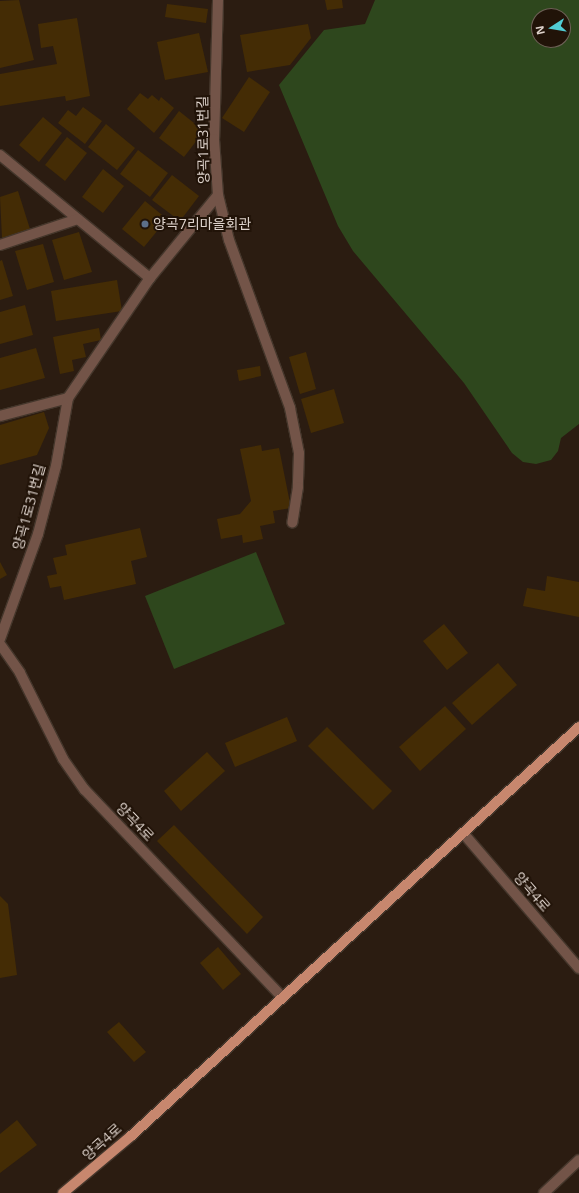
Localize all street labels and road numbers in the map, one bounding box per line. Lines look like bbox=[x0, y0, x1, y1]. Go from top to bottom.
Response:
street label: 양곡1로31번길 bbox=[194, 96, 212, 184]
street label: 양곡1로31번길 bbox=[9, 462, 49, 552]
street label: 양곡4로 bbox=[113, 799, 157, 845]
street label: 양곡4로 bbox=[510, 869, 554, 915]
street label: 양곡4로 bbox=[79, 1120, 125, 1164]

